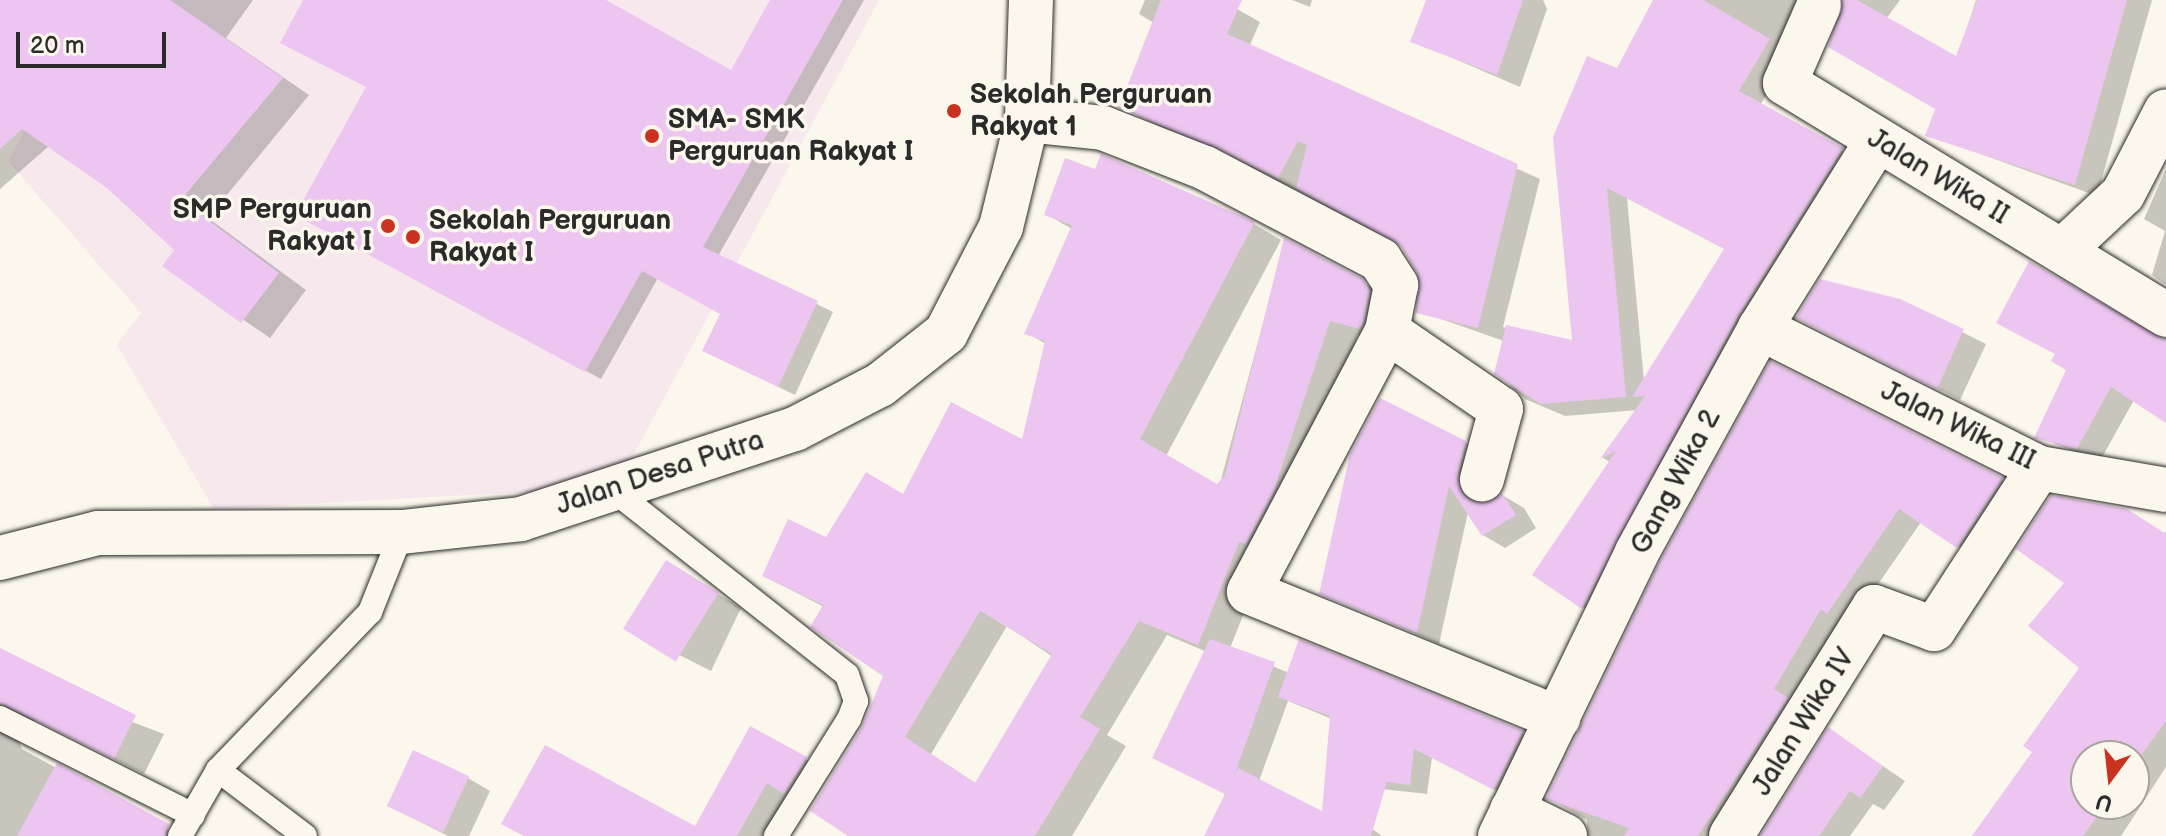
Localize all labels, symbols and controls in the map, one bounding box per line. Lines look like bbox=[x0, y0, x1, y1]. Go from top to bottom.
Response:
scale bar bbox=[20, 16, 170, 66]
text: 20 m bbox=[30, 31, 85, 60]
place label: Sekolah Perguruan Rakyat 1 bbox=[970, 78, 1212, 144]
marker: Sekolah Perguruan Rakyat 1 bbox=[945, 102, 963, 120]
place label: SMA- SMK Perguruan Rakyat I bbox=[668, 103, 914, 169]
street label: Jalan Wika II bbox=[1861, 121, 2015, 233]
marker: SMA- SMK Perguruan Rakyat I bbox=[643, 127, 661, 145]
place label: SMP Perguruan Rakyat I bbox=[173, 193, 372, 259]
place label: Sekolah Perguruan Rakyat I bbox=[429, 204, 671, 270]
marker: SMP Perguruan Rakyat I bbox=[379, 217, 397, 235]
marker: Sekolah Perguruan Rakyat I bbox=[404, 228, 422, 246]
street label: Jalan Wika III bbox=[1875, 374, 2041, 478]
street label: Gang Wika 2 bbox=[1624, 403, 1728, 561]
street label: Jalan Desa Putra bbox=[552, 424, 768, 522]
street label: Jalan Wika IV bbox=[1745, 642, 1863, 802]
north arrow bbox=[2070, 740, 2150, 820]
text: U bbox=[2093, 787, 2115, 817]

